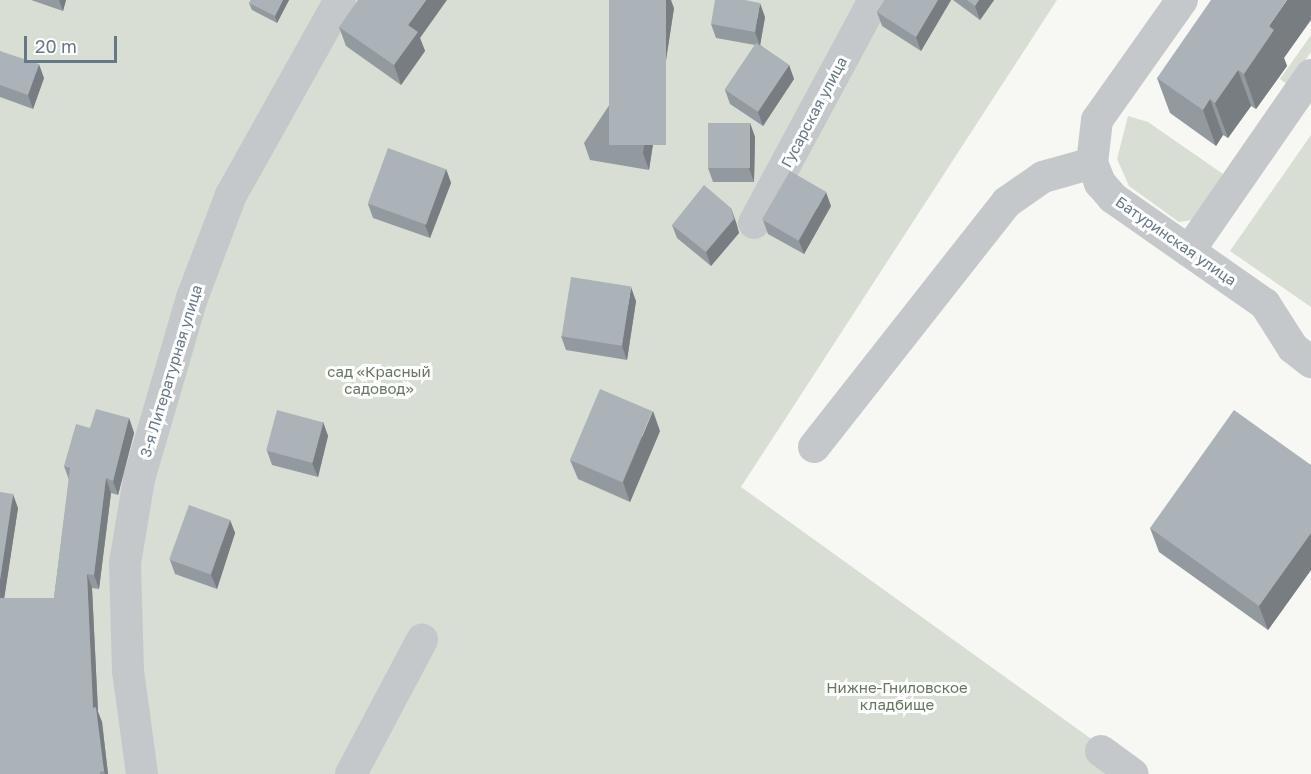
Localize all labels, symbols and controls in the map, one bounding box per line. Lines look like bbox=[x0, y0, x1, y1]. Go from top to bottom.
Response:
scale bar bbox=[27, 24, 120, 62]
text: 20 m bbox=[35, 35, 77, 57]
street label: Гусарская улица bbox=[777, 54, 851, 170]
street label: Батуринская улица bbox=[1112, 193, 1240, 289]
street label: 3-я Литературная улица bbox=[136, 283, 206, 459]
park label: сад «Красный садовод» bbox=[327, 362, 431, 397]
park label: Нижне-Гниловское кладбище bbox=[826, 678, 968, 713]

